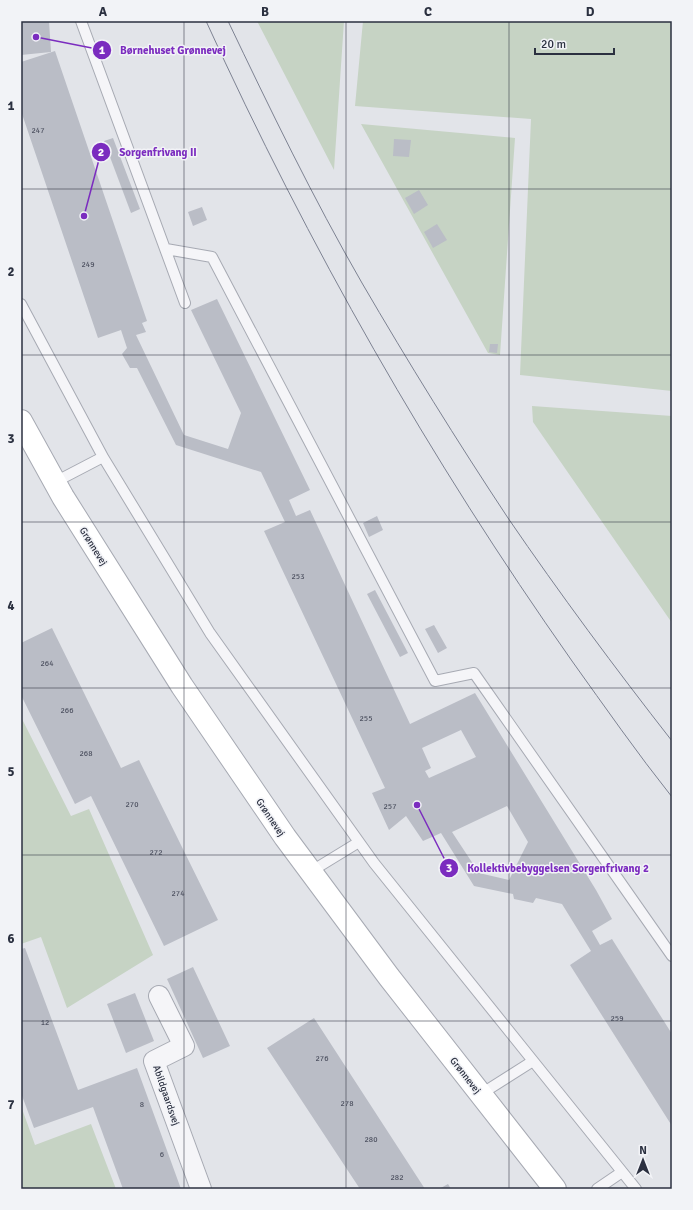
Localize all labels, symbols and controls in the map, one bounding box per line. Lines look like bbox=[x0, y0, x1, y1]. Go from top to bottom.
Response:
text: A bbox=[99, 4, 108, 20]
text: B bbox=[261, 4, 269, 20]
text: C bbox=[424, 4, 432, 20]
text: D bbox=[586, 4, 595, 20]
scale bar bbox=[535, 30, 614, 56]
text: 20 m bbox=[541, 37, 566, 52]
callout: Børnehuset Grønnevej bbox=[92, 39, 234, 62]
text: 1 bbox=[99, 43, 106, 58]
text: Børnehuset Grønnevej bbox=[120, 44, 226, 57]
text: 1 bbox=[7, 98, 15, 114]
house number: 247 bbox=[32, 125, 44, 135]
callout: Sorgenfrivang II bbox=[91, 140, 205, 163]
text: 2 bbox=[98, 145, 104, 160]
text: Sorgenfrivang II bbox=[119, 146, 197, 159]
house number: 249 bbox=[82, 259, 94, 269]
text: 2 bbox=[7, 264, 15, 280]
text: 3 bbox=[7, 431, 15, 447]
street label: Grønnevej bbox=[77, 525, 110, 568]
house number: 253 bbox=[292, 571, 304, 581]
text: 4 bbox=[7, 598, 15, 614]
house number: 264 bbox=[41, 658, 54, 668]
house number: 266 bbox=[61, 705, 73, 715]
house number: 255 bbox=[360, 713, 372, 723]
house number: 268 bbox=[80, 748, 92, 758]
text: 5 bbox=[7, 764, 15, 780]
street label: Grønnevej bbox=[253, 796, 287, 839]
house number: 270 bbox=[126, 799, 138, 809]
house number: 257 bbox=[384, 801, 396, 811]
house number: 272 bbox=[150, 847, 162, 857]
callout: Kollektivbebyggelsen Sorgenfrivang 2 bbox=[439, 857, 657, 880]
text: 3 bbox=[446, 861, 452, 876]
text: Kollektivbebyggelsen Sorgenfrivang 2 bbox=[467, 862, 649, 875]
house number: 274 bbox=[172, 888, 185, 898]
text: 6 bbox=[7, 931, 15, 947]
house number: 259 bbox=[611, 1013, 623, 1023]
house number: 12 bbox=[41, 1017, 49, 1027]
house number: 276 bbox=[316, 1053, 328, 1063]
street label: Grønnevej bbox=[447, 1055, 483, 1096]
street label: Abildgaardsvej bbox=[150, 1064, 182, 1127]
text: 7 bbox=[7, 1097, 15, 1113]
house number: 278 bbox=[341, 1098, 353, 1108]
house number: 8 bbox=[140, 1099, 144, 1109]
house number: 280 bbox=[365, 1134, 377, 1144]
north arrow bbox=[623, 1140, 663, 1180]
text: N bbox=[639, 1144, 647, 1157]
house number: 6 bbox=[160, 1149, 164, 1159]
house number: 282 bbox=[391, 1172, 403, 1182]

